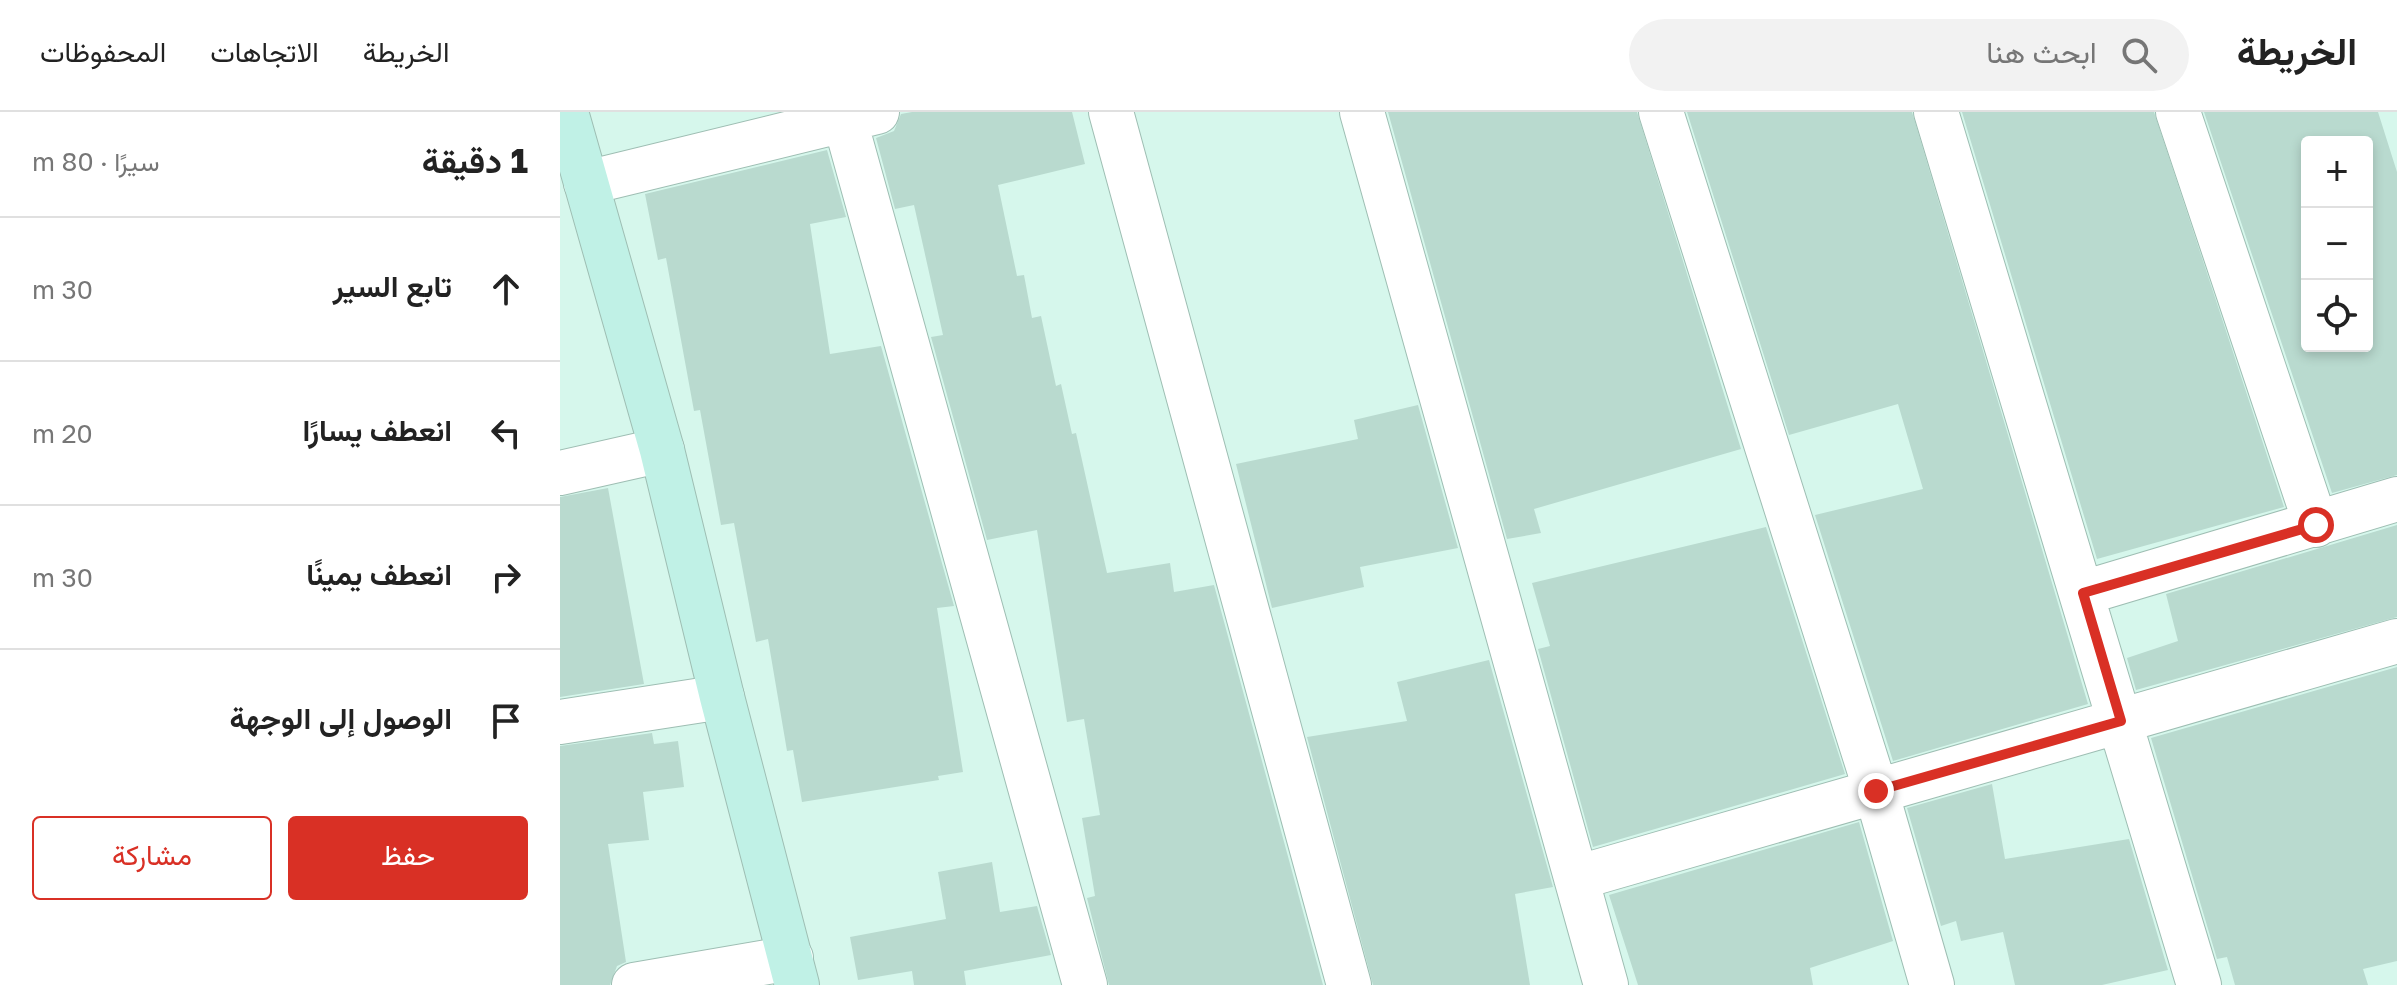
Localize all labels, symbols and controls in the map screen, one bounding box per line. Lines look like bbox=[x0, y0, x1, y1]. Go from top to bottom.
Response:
search box bbox=[1629, 19, 2189, 91]
text: الخريطة bbox=[2237, 28, 2357, 73]
icon: search bbox=[2117, 33, 2161, 77]
text: ابحث هنا bbox=[1986, 34, 2097, 70]
text: المحفوظات bbox=[40, 35, 166, 68]
text: الاتجاهات bbox=[210, 35, 319, 68]
text: الخريطة bbox=[363, 35, 449, 68]
map controls bbox=[2301, 136, 2373, 352]
button: + bbox=[2301, 136, 2373, 208]
text: 1 دقيقة bbox=[422, 140, 528, 180]
text: سيرًا · 80 m bbox=[32, 146, 159, 177]
button: − bbox=[2301, 208, 2373, 280]
icon: ahead bbox=[484, 267, 528, 311]
text: تابع السير bbox=[333, 268, 452, 304]
text: 30 m bbox=[32, 274, 93, 305]
button: locate bbox=[2301, 280, 2373, 352]
icon: left bbox=[484, 411, 528, 455]
text: انعطف يسارًا bbox=[303, 412, 452, 448]
text: 20 m bbox=[32, 418, 93, 449]
route start bbox=[2298, 507, 2334, 543]
icon: right bbox=[484, 555, 528, 599]
text: انعطف يمينًا bbox=[306, 556, 452, 592]
text: 30 m bbox=[32, 562, 93, 593]
icon: arrive bbox=[484, 699, 528, 743]
text: الوصول إلى الوجهة bbox=[230, 700, 452, 736]
route end bbox=[1858, 773, 1894, 809]
button: مشاركة bbox=[32, 816, 272, 900]
button: حفظ bbox=[288, 816, 528, 900]

